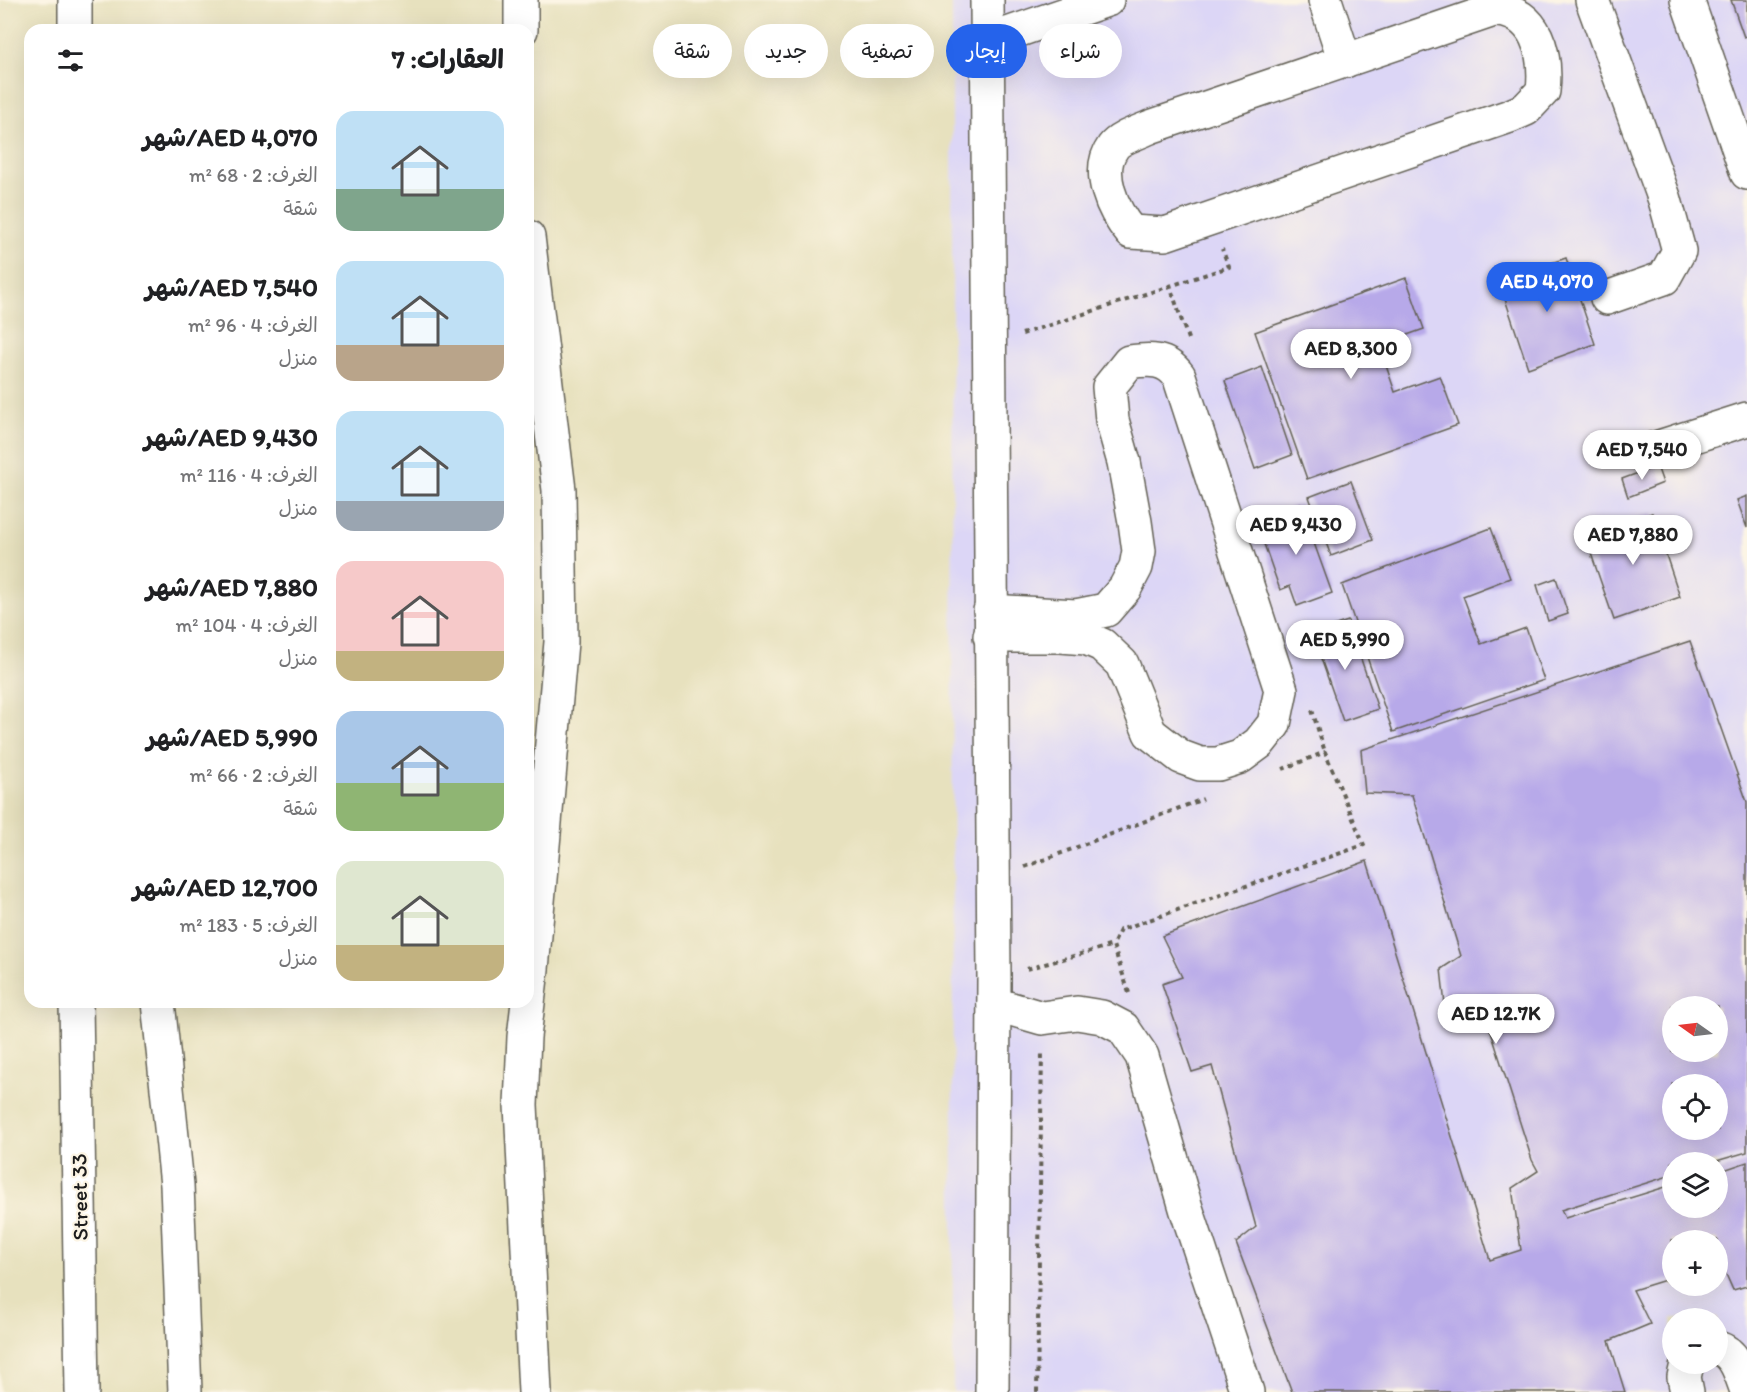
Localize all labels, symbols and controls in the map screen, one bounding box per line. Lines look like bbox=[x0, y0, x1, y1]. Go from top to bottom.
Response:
chip: شقة bbox=[653, 24, 732, 78]
chip: جديد bbox=[744, 24, 828, 78]
chip: تصفية bbox=[840, 24, 934, 78]
chip: إيجار bbox=[946, 24, 1027, 78]
chip: شراء bbox=[1039, 24, 1122, 78]
text: العقارات: 7 bbox=[392, 43, 504, 75]
icon: filters bbox=[54, 44, 87, 77]
text: AED 4,070/شهر bbox=[143, 121, 318, 153]
icon: home bbox=[384, 135, 456, 207]
text: الغرف: 2 · 68 m² bbox=[189, 163, 318, 187]
text: شقة bbox=[283, 196, 318, 220]
pin: AED 4,070 bbox=[1478, 262, 1616, 313]
text: AED 4,070 bbox=[1500, 269, 1594, 293]
text: AED 7,540/شهر bbox=[145, 271, 318, 303]
icon: home bbox=[384, 285, 456, 357]
text: الغرف: 4 · 96 m² bbox=[188, 313, 318, 337]
pin: AED 8,300 bbox=[1282, 329, 1420, 380]
text: AED 8,300 bbox=[1305, 336, 1397, 360]
text: منزل bbox=[279, 346, 318, 370]
text: AED 9,430/شهر bbox=[144, 421, 318, 453]
pin: AED 7,540 bbox=[1573, 430, 1711, 481]
icon: home bbox=[384, 435, 456, 507]
text: AED 7,540 bbox=[1596, 437, 1688, 461]
text: الغرف: 4 · 116 m² bbox=[180, 463, 318, 487]
text: منزل bbox=[279, 496, 318, 520]
pin: AED 9,430 bbox=[1227, 505, 1365, 556]
text: AED 9,430 bbox=[1250, 512, 1342, 536]
pin: AED 7,880 bbox=[1564, 515, 1702, 566]
text: AED 7,880 bbox=[1588, 522, 1678, 546]
text: AED 7,880/شهر bbox=[146, 571, 318, 603]
icon: home bbox=[384, 585, 456, 657]
text: الغرف: 4 · 104 m² bbox=[175, 613, 318, 637]
pin: AED 5,990 bbox=[1276, 620, 1414, 671]
text: AED 5,990 bbox=[1300, 627, 1390, 651]
text: منزل bbox=[279, 646, 318, 670]
text: AED 5,990/شهر bbox=[147, 721, 318, 753]
icon: home bbox=[384, 735, 456, 807]
text: الغرف: 2 · 66 m² bbox=[189, 763, 318, 787]
text: شقة bbox=[283, 796, 318, 820]
text: AED 12,700/شهر bbox=[133, 871, 318, 903]
icon: home bbox=[384, 885, 456, 957]
text: الغرف: 5 · 183 m² bbox=[179, 913, 318, 937]
text: منزل bbox=[279, 946, 318, 970]
pin: AED 12.7K bbox=[1427, 994, 1565, 1045]
north arrow bbox=[1662, 996, 1728, 1062]
map controls bbox=[1662, 996, 1728, 1374]
text: AED 12.7K bbox=[1452, 1001, 1540, 1025]
button: locate bbox=[1662, 1074, 1728, 1140]
button: layers bbox=[1662, 1152, 1728, 1218]
street label: Street 33 bbox=[65, 1153, 94, 1241]
button: + bbox=[1662, 1230, 1728, 1296]
button: − bbox=[1662, 1308, 1728, 1374]

